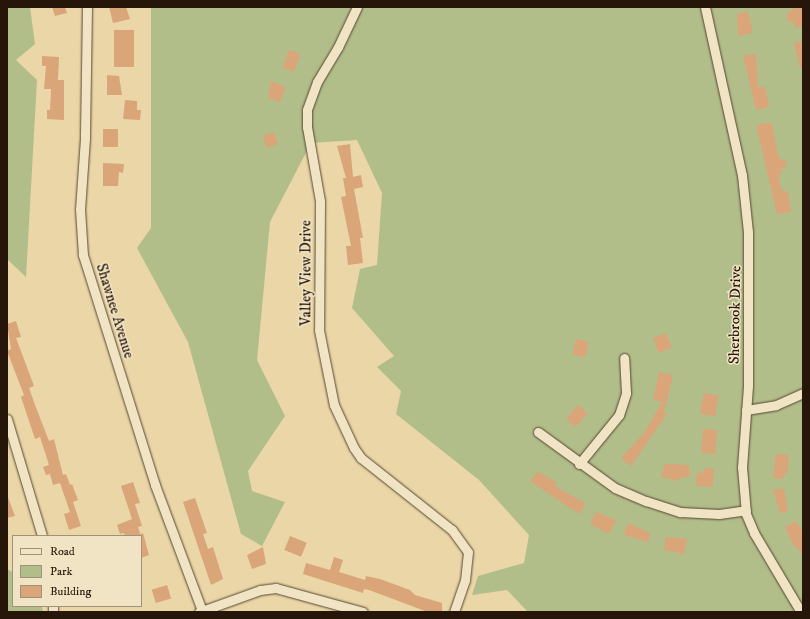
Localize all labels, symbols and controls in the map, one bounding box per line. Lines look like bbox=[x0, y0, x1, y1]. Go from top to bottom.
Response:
street label: Valley View Drive bbox=[297, 220, 315, 326]
street label: Shawnee Avenue bbox=[92, 261, 138, 361]
street label: Sherbrook Drive bbox=[725, 266, 745, 364]
legend bbox=[12, 535, 142, 607]
text: Road bbox=[50, 544, 75, 559]
text: Park bbox=[50, 564, 72, 579]
text: Building bbox=[50, 584, 91, 599]

